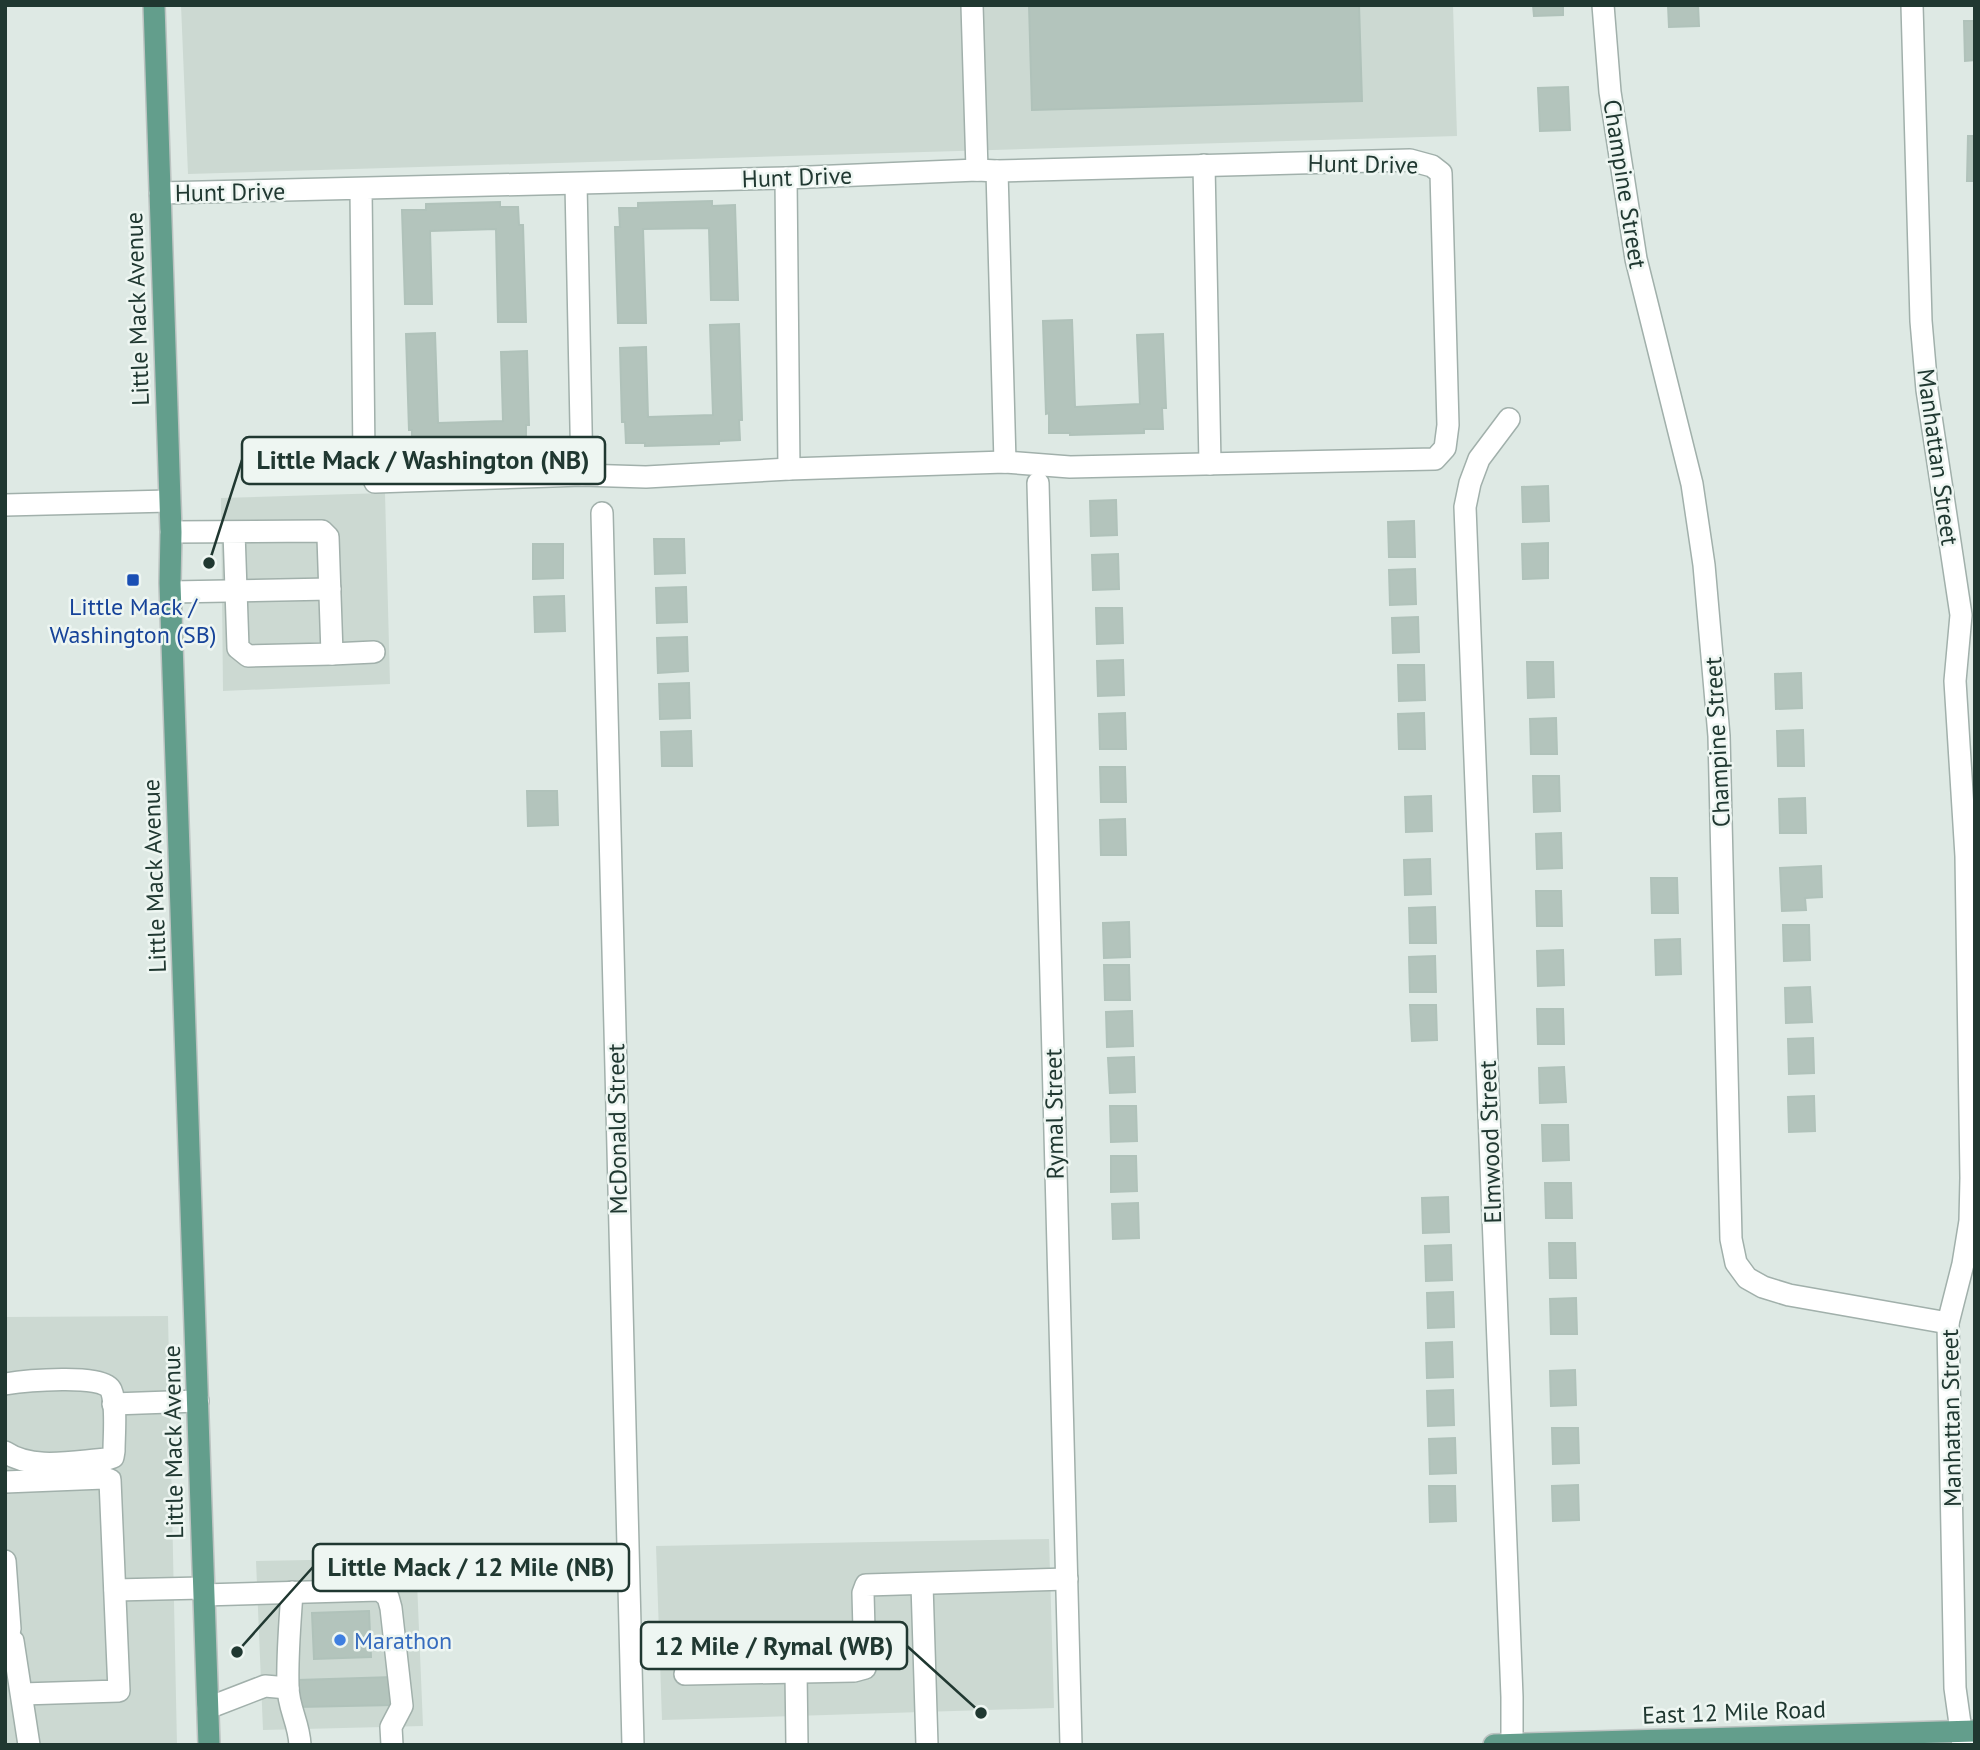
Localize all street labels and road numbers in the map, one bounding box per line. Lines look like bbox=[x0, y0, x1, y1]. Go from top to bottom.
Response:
street label: Champine Street bbox=[1596, 97, 1654, 271]
street label: Hunt Drive bbox=[1307, 148, 1419, 180]
street label: Hunt Drive bbox=[741, 160, 853, 194]
street label: Hunt Drive bbox=[174, 176, 286, 208]
street label: Little Mack Avenue bbox=[118, 212, 156, 406]
street label: Manhattan Street bbox=[1910, 367, 1966, 547]
street label: Champine Street bbox=[1697, 656, 1737, 828]
street label: Little Mack Avenue bbox=[135, 779, 173, 973]
street label: McDonald Street bbox=[600, 1043, 634, 1215]
street label: Rymal Street bbox=[1037, 1048, 1071, 1180]
street label: Elmwood Street bbox=[1472, 1060, 1508, 1224]
street label: Manhattan Street bbox=[1934, 1329, 1968, 1507]
street label: Little Mack Avenue bbox=[156, 1345, 190, 1539]
street label: East 12 Mile Road bbox=[1642, 1693, 1826, 1731]

